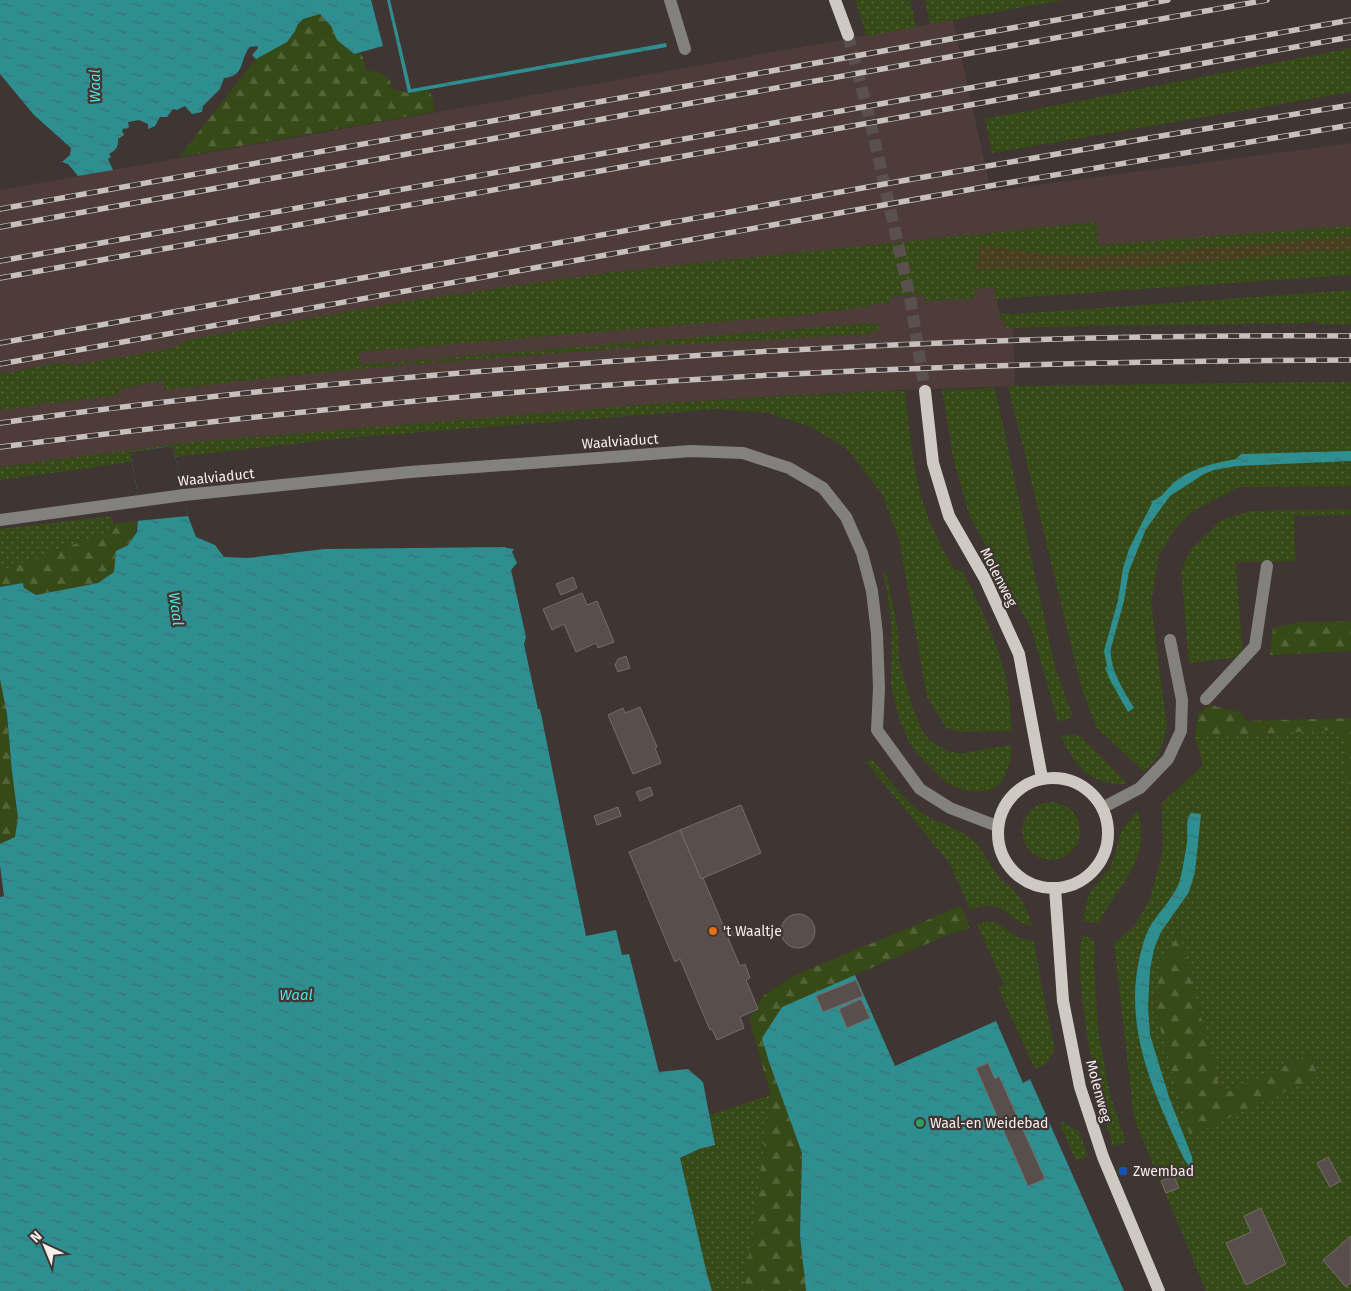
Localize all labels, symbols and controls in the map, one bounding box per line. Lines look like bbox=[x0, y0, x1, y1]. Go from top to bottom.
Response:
water label: Waal bbox=[86, 69, 104, 103]
street label: Waalviaduct bbox=[581, 430, 660, 453]
street label: Waalviaduct bbox=[177, 465, 256, 490]
street label: Molenweg bbox=[976, 545, 1021, 610]
water label: Waal bbox=[165, 591, 187, 627]
place label: 't Waaltje bbox=[723, 923, 782, 940]
marker: 't Waaltje bbox=[707, 925, 719, 937]
water label: Waal bbox=[279, 986, 313, 1004]
street label: Molenweg bbox=[1082, 1058, 1115, 1125]
place label: Waal-en Weidebad bbox=[930, 1115, 1048, 1132]
marker: Waal-en Weidebad bbox=[914, 1117, 926, 1129]
place label: Zwembad bbox=[1133, 1163, 1194, 1180]
marker: Zwembad bbox=[1117, 1165, 1129, 1177]
north arrow bbox=[20, 1221, 70, 1271]
text: N bbox=[27, 1228, 46, 1246]

